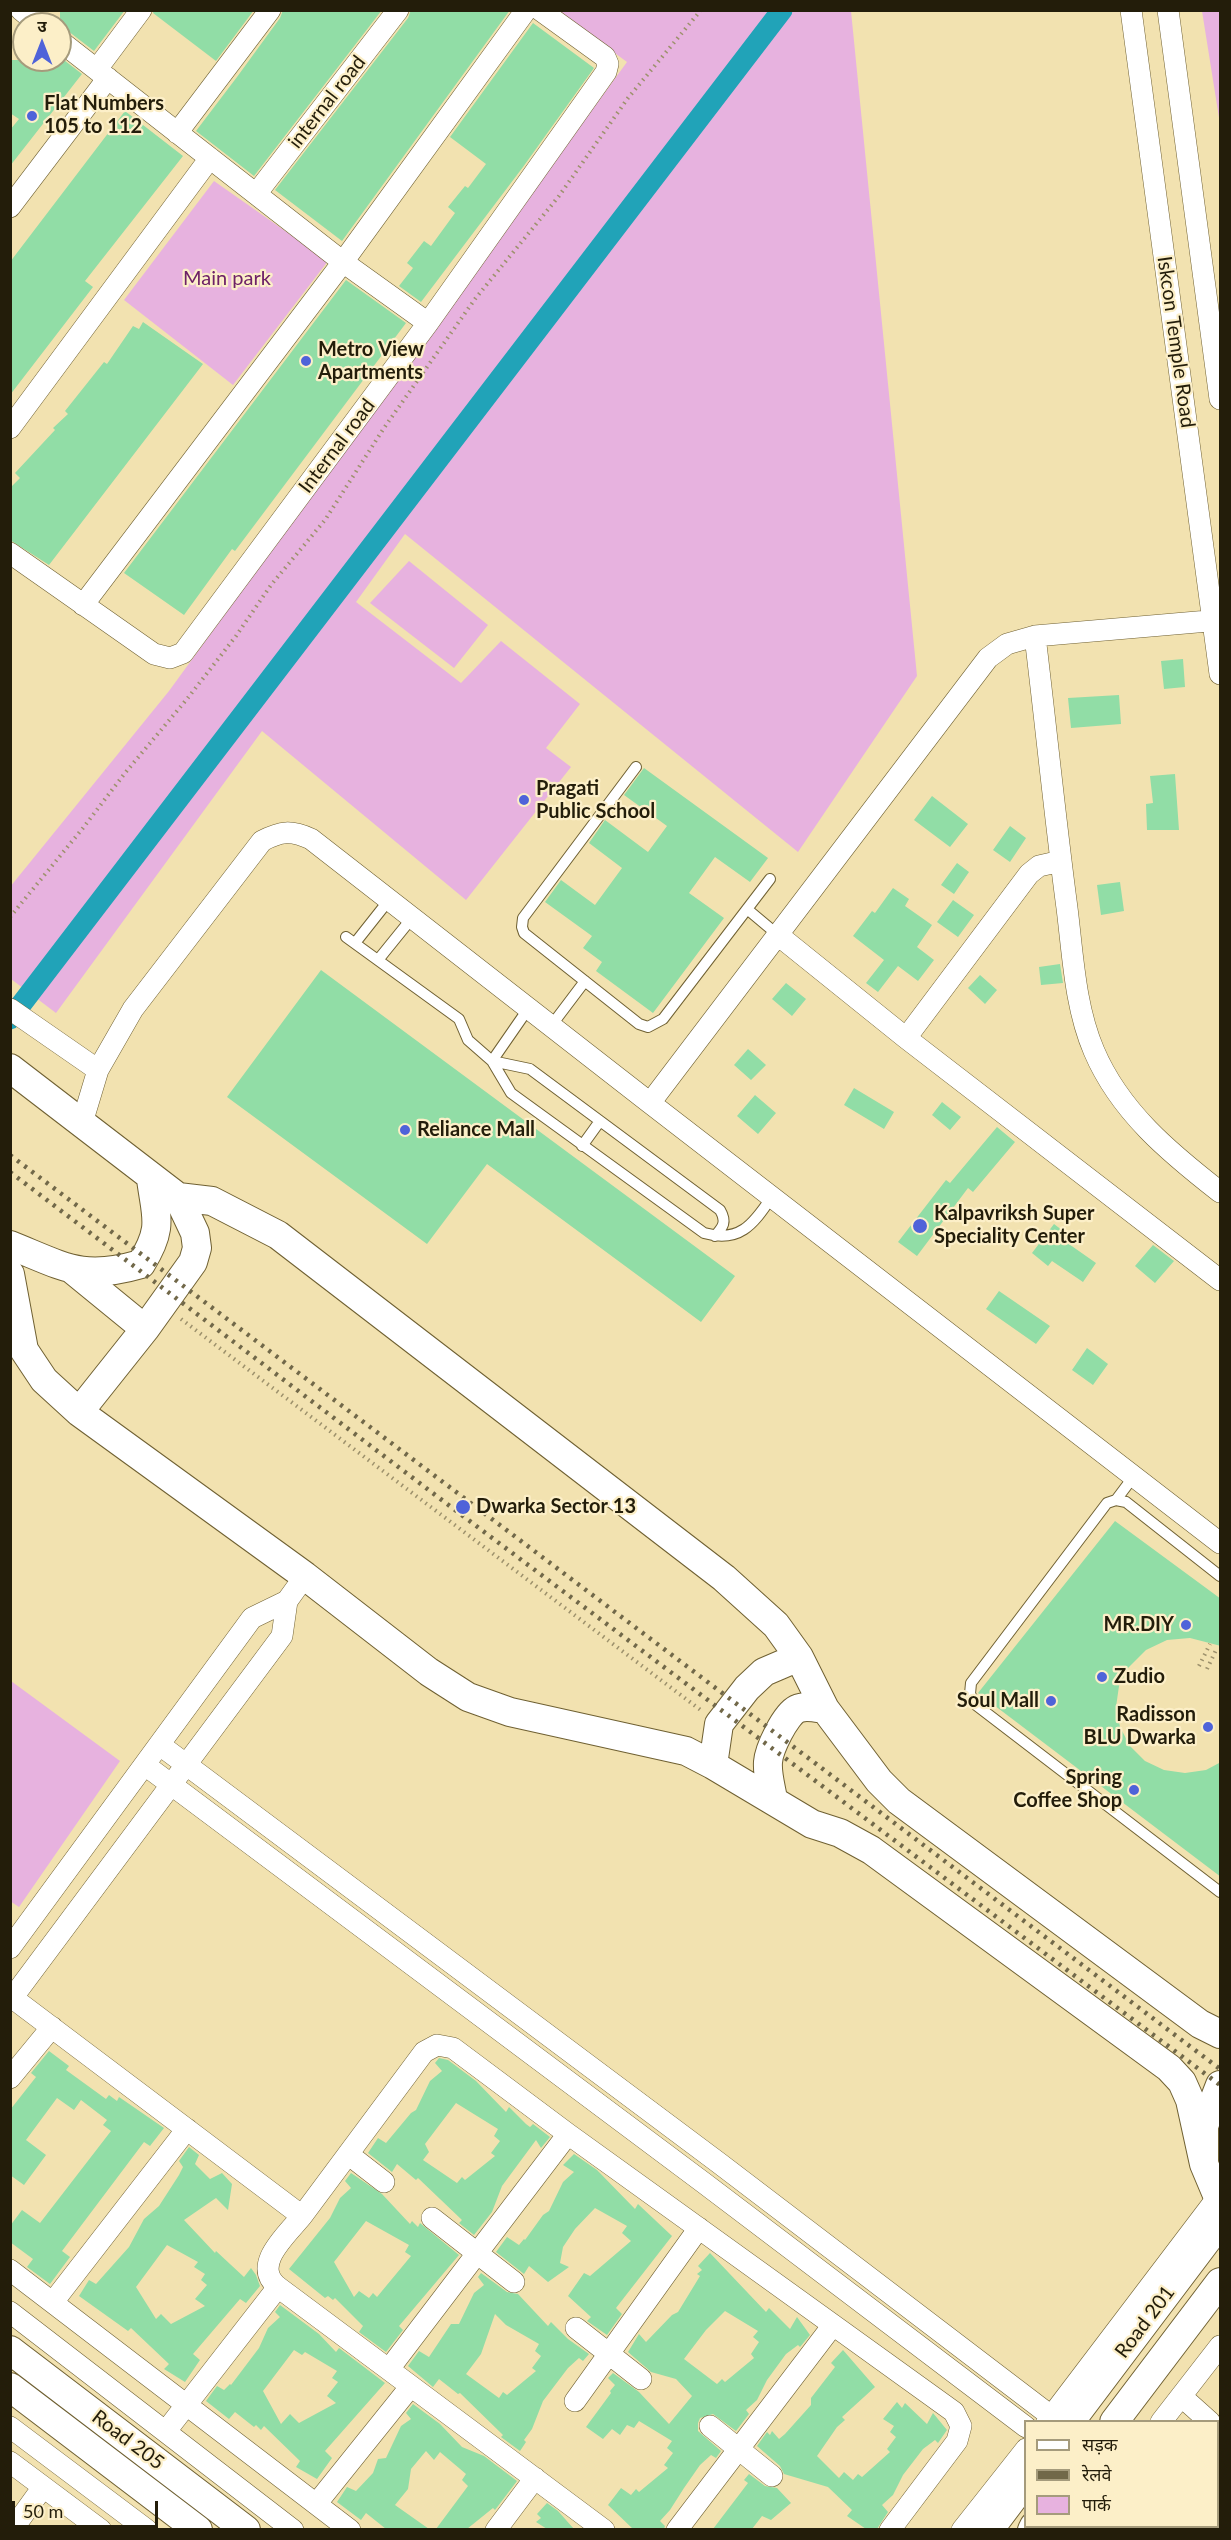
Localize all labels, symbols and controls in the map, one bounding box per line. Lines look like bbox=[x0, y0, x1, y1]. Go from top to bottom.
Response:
north arrow bbox=[12, 12, 72, 72]
text: उ bbox=[37, 16, 47, 35]
street label: internal road bbox=[283, 51, 371, 153]
place label: Flat Numbers 105 to 112 bbox=[44, 92, 164, 139]
marker: Flat Numbers 105 to 112 bbox=[25, 109, 39, 123]
street label: Iskcon Temple Road bbox=[1152, 255, 1200, 429]
park label: Main park bbox=[183, 267, 271, 291]
place label: Metro View Apartments bbox=[318, 338, 424, 385]
marker: Metro View Apartments bbox=[299, 354, 313, 368]
street label: Internal road bbox=[294, 394, 380, 498]
place label: Pragati Public School bbox=[536, 777, 655, 824]
marker: Pragati Public School bbox=[517, 793, 531, 807]
place label: Reliance Mall bbox=[417, 1118, 535, 1142]
marker: Reliance Mall bbox=[398, 1123, 412, 1137]
place label: Kalpavriksh Super Speciality Center bbox=[934, 1202, 1094, 1249]
marker: Kalpavriksh Super Speciality Center bbox=[911, 1217, 929, 1235]
place label: Dwarka Sector 13 bbox=[476, 1495, 636, 1519]
marker: Dwarka Sector 13 bbox=[454, 1498, 472, 1516]
place label: MR.DIY bbox=[1103, 1613, 1174, 1637]
marker: MR.DIY bbox=[1179, 1618, 1193, 1632]
place label: Zudio bbox=[1114, 1665, 1165, 1689]
marker: Zudio bbox=[1095, 1670, 1109, 1684]
place label: Soul Mall bbox=[957, 1689, 1039, 1713]
marker: Soul Mall bbox=[1044, 1694, 1058, 1708]
place label: Radisson BLU Dwarka bbox=[1084, 1703, 1196, 1750]
marker: Radisson BLU Dwarka bbox=[1201, 1720, 1215, 1734]
place label: Spring Coffee Shop bbox=[1013, 1766, 1122, 1813]
marker: Spring Coffee Shop bbox=[1127, 1783, 1141, 1797]
street label: Road 201 bbox=[1110, 2281, 1180, 2363]
street label: Road 205 bbox=[87, 2405, 169, 2475]
legend bbox=[1024, 2420, 1219, 2528]
text: सड़क bbox=[1082, 2433, 1118, 2455]
text: रेलवे bbox=[1082, 2463, 1112, 2485]
scale bar bbox=[15, 2489, 160, 2527]
text: पार्क bbox=[1082, 2493, 1111, 2515]
text: 50 m bbox=[23, 2500, 63, 2522]

